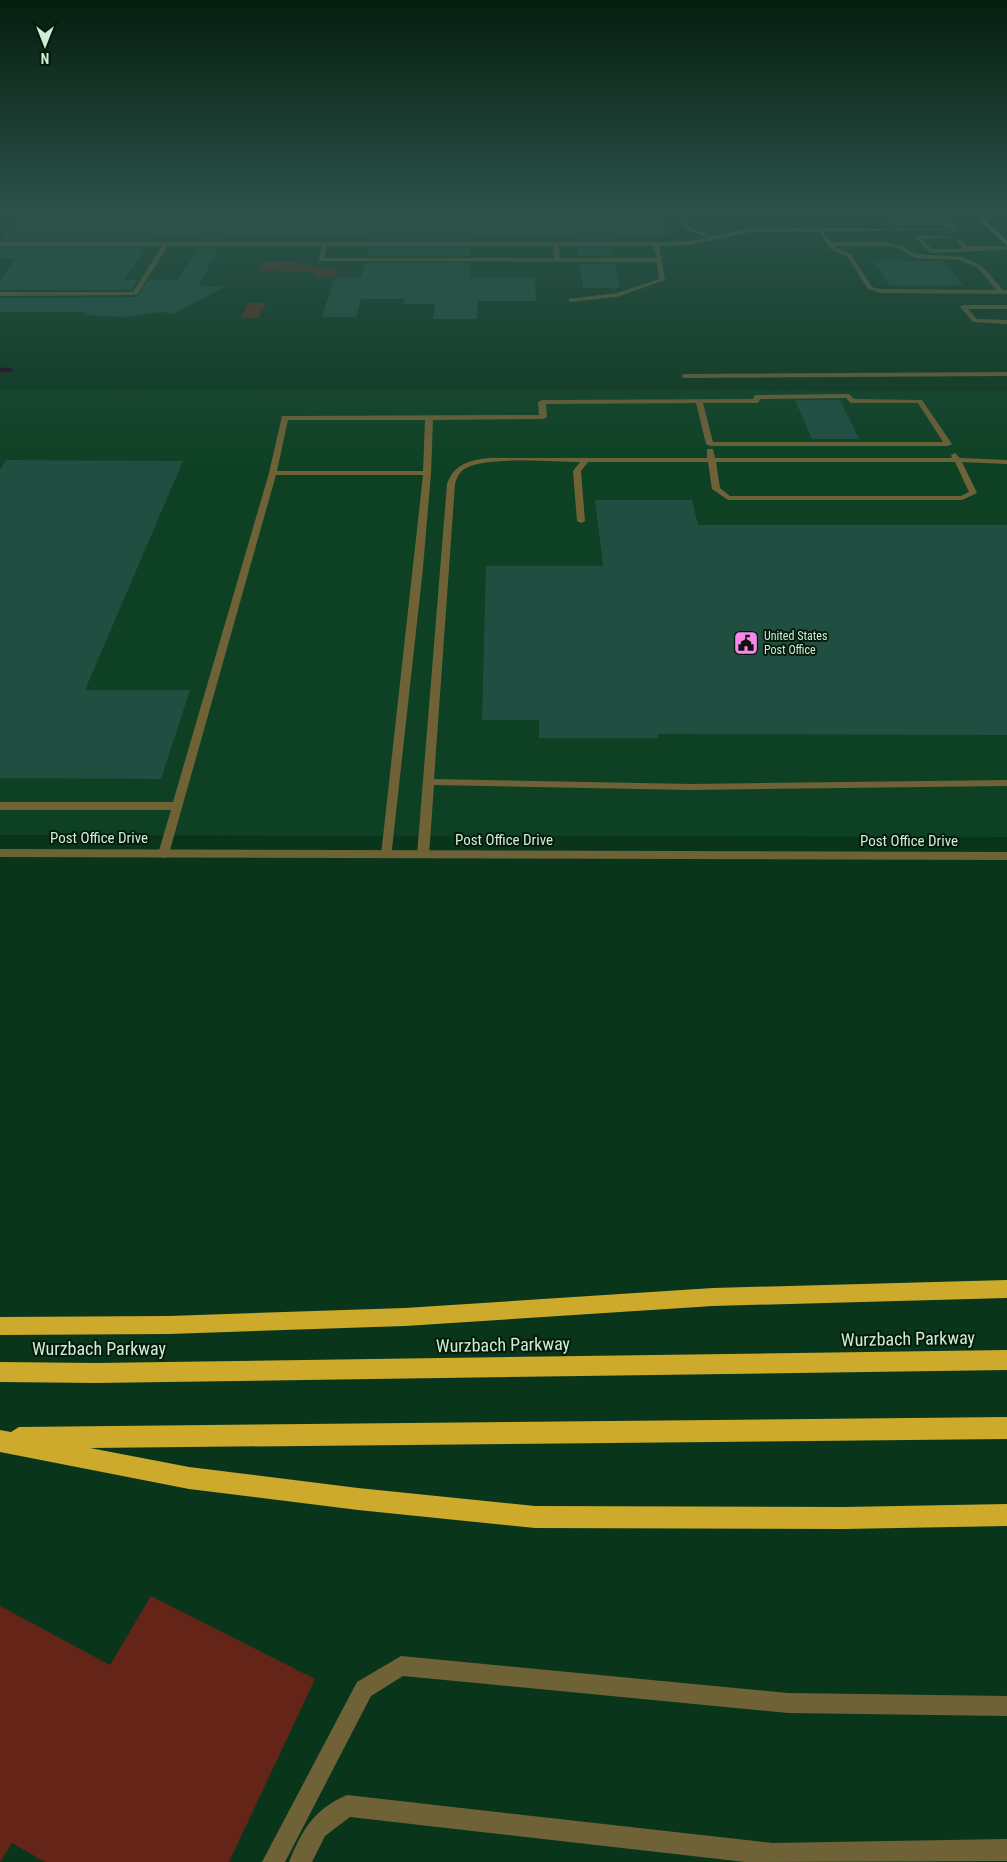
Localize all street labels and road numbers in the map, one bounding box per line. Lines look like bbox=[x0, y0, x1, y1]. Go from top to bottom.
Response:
street label: Post Office Drive bbox=[50, 829, 148, 847]
street label: Post Office Drive bbox=[455, 831, 553, 849]
street label: Post Office Drive bbox=[860, 832, 958, 850]
street label: Wurzbach Parkway bbox=[841, 1327, 976, 1350]
street label: Wurzbach Parkway bbox=[436, 1333, 571, 1356]
street label: Wurzbach Parkway bbox=[32, 1338, 167, 1359]

